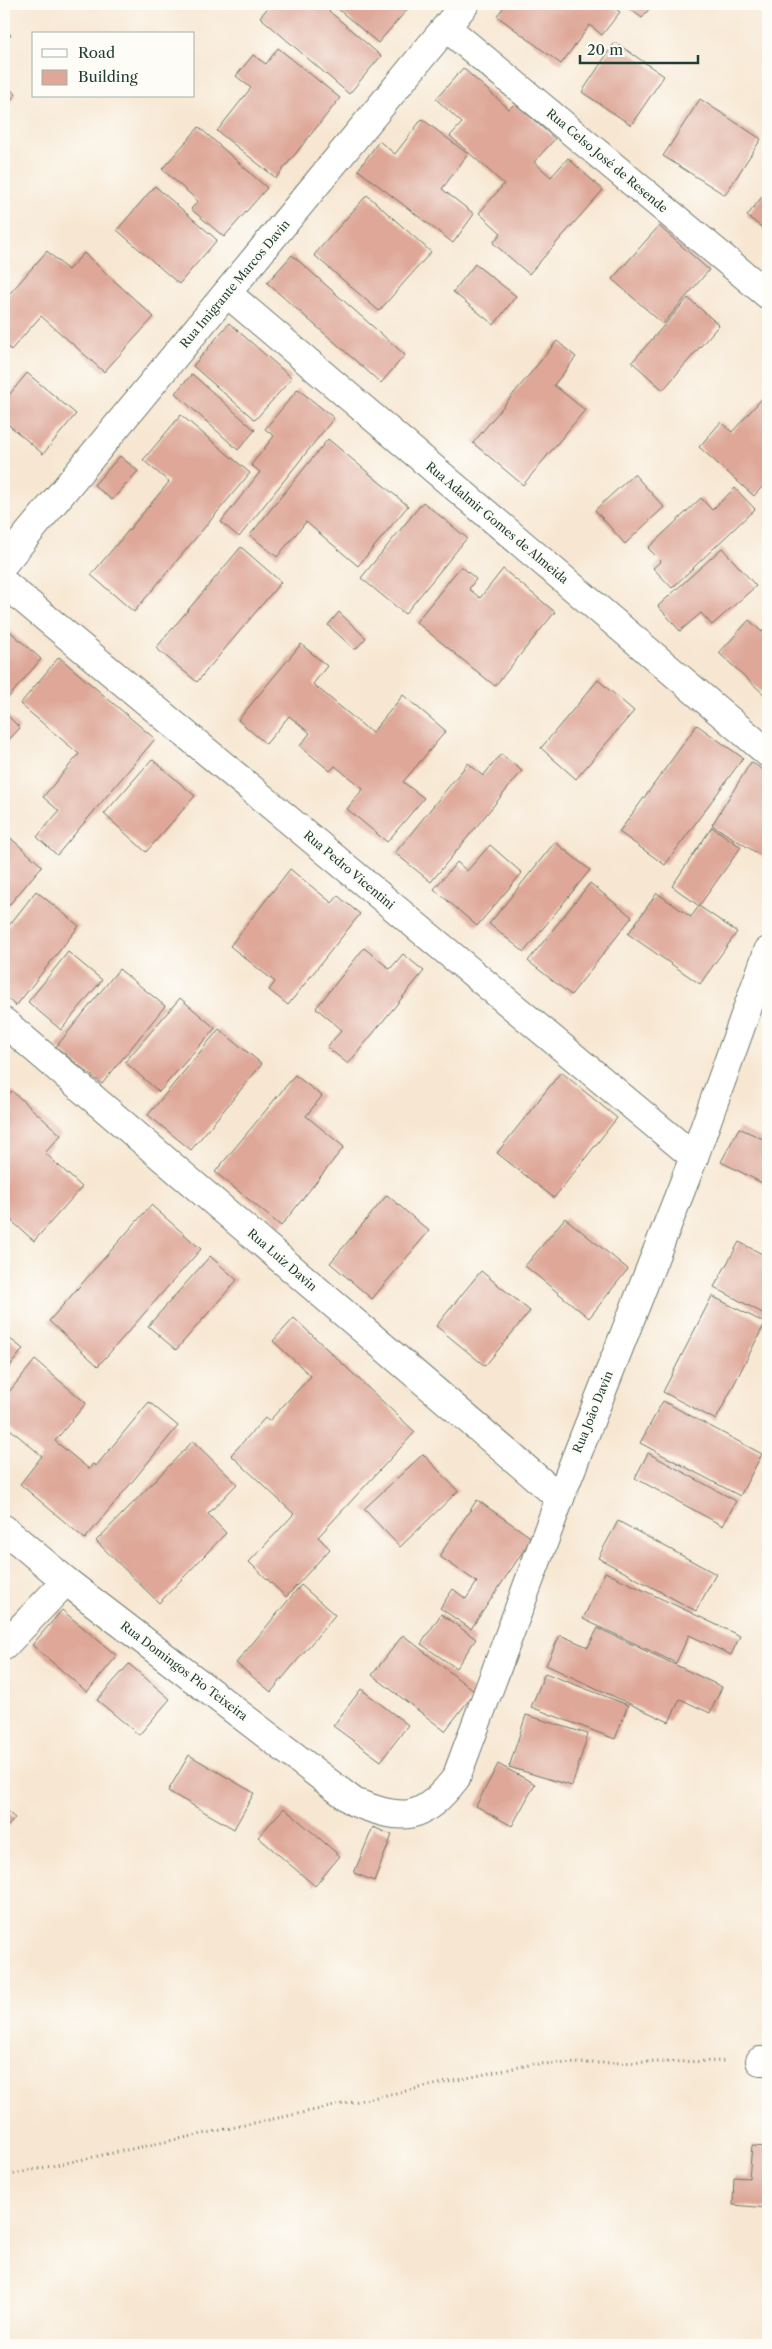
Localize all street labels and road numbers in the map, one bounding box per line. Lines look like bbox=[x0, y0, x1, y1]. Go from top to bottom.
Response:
street label: Rua Celso José de Resende bbox=[544, 106, 671, 216]
street label: Rua Imigrante Marcos Davin bbox=[176, 216, 293, 351]
street label: Rua Adalmir Gomes de Almeida bbox=[423, 459, 572, 587]
street label: Rua Pedro Vicentini bbox=[301, 827, 398, 912]
street label: Rua Luiz Davin bbox=[244, 1225, 321, 1294]
street label: Rua João Davin bbox=[569, 1368, 616, 1455]
street label: Rua Domingos Pio Teixeira bbox=[118, 1618, 251, 1724]

